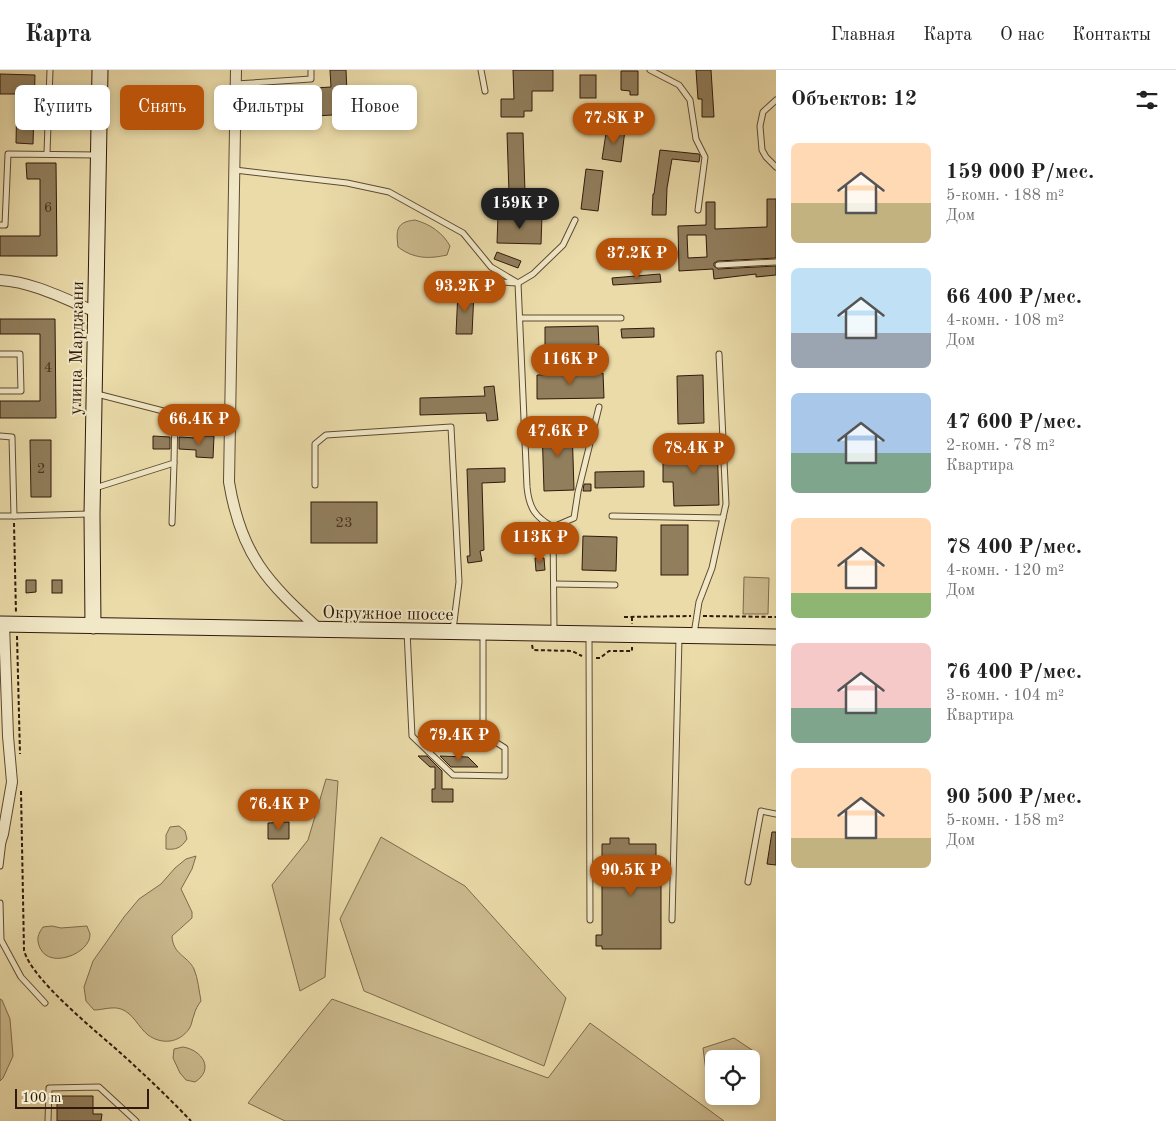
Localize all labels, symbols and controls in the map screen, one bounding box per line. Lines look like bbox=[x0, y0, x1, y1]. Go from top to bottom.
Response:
text: Карта bbox=[25, 23, 92, 47]
text: Главная bbox=[831, 26, 895, 44]
text: Карта bbox=[923, 26, 972, 44]
text: О нас bbox=[1000, 26, 1044, 44]
text: Контакты bbox=[1072, 26, 1151, 44]
chip: Купить bbox=[15, 85, 110, 130]
chip: Снять bbox=[120, 85, 204, 130]
chip: Фильтры bbox=[214, 85, 322, 130]
chip: Новое bbox=[332, 85, 417, 130]
icon: filters bbox=[1133, 86, 1161, 114]
text: Объектов: 12 bbox=[791, 89, 917, 110]
pin: 77.8K ₽ bbox=[568, 102, 660, 145]
text: 77.8K ₽ bbox=[584, 111, 644, 127]
text: 159 000 ₽/мес. bbox=[946, 162, 1094, 183]
icon: home bbox=[831, 163, 891, 223]
pin: 159K ₽ bbox=[479, 188, 561, 230]
text: 5-комн. · 188 m² bbox=[946, 188, 1064, 204]
text: 159K ₽ bbox=[492, 196, 548, 212]
house number: 6 bbox=[44, 201, 52, 216]
text: Дом bbox=[946, 208, 975, 224]
pin: 37.2K ₽ bbox=[591, 238, 683, 280]
text: 37.2K ₽ bbox=[607, 246, 667, 262]
pin: 93.2K ₽ bbox=[419, 270, 511, 313]
text: 93.2K ₽ bbox=[435, 279, 495, 295]
street label: улица Марджани bbox=[67, 281, 87, 415]
text: 66 400 ₽/мес. bbox=[946, 287, 1082, 308]
icon: home bbox=[831, 288, 891, 348]
text: 4-комн. · 108 m² bbox=[946, 313, 1064, 329]
text: Дом bbox=[946, 333, 975, 349]
pin: 116K ₽ bbox=[529, 344, 611, 386]
text: 116K ₽ bbox=[542, 352, 598, 368]
house number: 4 bbox=[44, 361, 52, 376]
pin: 66.4K ₽ bbox=[153, 404, 245, 446]
text: 66.4K ₽ bbox=[169, 412, 229, 428]
text: 47 600 ₽/мес. bbox=[946, 412, 1082, 433]
icon: home bbox=[831, 413, 891, 473]
pin: 47.6K ₽ bbox=[512, 416, 604, 458]
text: 47.6K ₽ bbox=[528, 424, 588, 440]
pin: 78.4K ₽ bbox=[648, 432, 740, 475]
text: 2-комн. · 78 m² bbox=[946, 438, 1055, 454]
text: 78.4K ₽ bbox=[664, 441, 724, 457]
text: Квартира bbox=[946, 458, 1014, 474]
house number: 2 bbox=[37, 462, 45, 477]
house number: 23 bbox=[335, 516, 353, 531]
pin: 113K ₽ bbox=[499, 522, 581, 564]
text: 113K ₽ bbox=[512, 530, 568, 546]
text: 78 400 ₽/мес. bbox=[946, 537, 1082, 558]
icon: home bbox=[831, 538, 891, 598]
text: 4-комн. · 120 m² bbox=[946, 563, 1064, 579]
text: Дом bbox=[946, 583, 975, 599]
street label: Окружное шоссе bbox=[322, 604, 454, 624]
text: 76 400 ₽/мес. bbox=[946, 662, 1082, 683]
icon: home bbox=[831, 663, 891, 723]
text: 3-комн. · 104 m² bbox=[946, 688, 1064, 704]
text: Квартира bbox=[946, 708, 1014, 724]
pin: 79.4K ₽ bbox=[413, 720, 505, 762]
text: 79.4K ₽ bbox=[429, 728, 489, 744]
text: 90 500 ₽/мес. bbox=[946, 787, 1082, 808]
pin: 76.4K ₽ bbox=[233, 788, 325, 831]
icon: home bbox=[831, 788, 891, 848]
text: 76.4K ₽ bbox=[249, 797, 309, 813]
text: 5-комн. · 158 m² bbox=[946, 813, 1064, 829]
text: Дом bbox=[946, 833, 975, 849]
pin: 90.5K ₽ bbox=[585, 854, 677, 897]
text: 90.5K ₽ bbox=[601, 863, 661, 879]
map controls bbox=[705, 1050, 760, 1105]
button: locate bbox=[705, 1050, 760, 1105]
scale bar bbox=[15, 1086, 149, 1109]
text: 100 m bbox=[22, 1091, 61, 1105]

